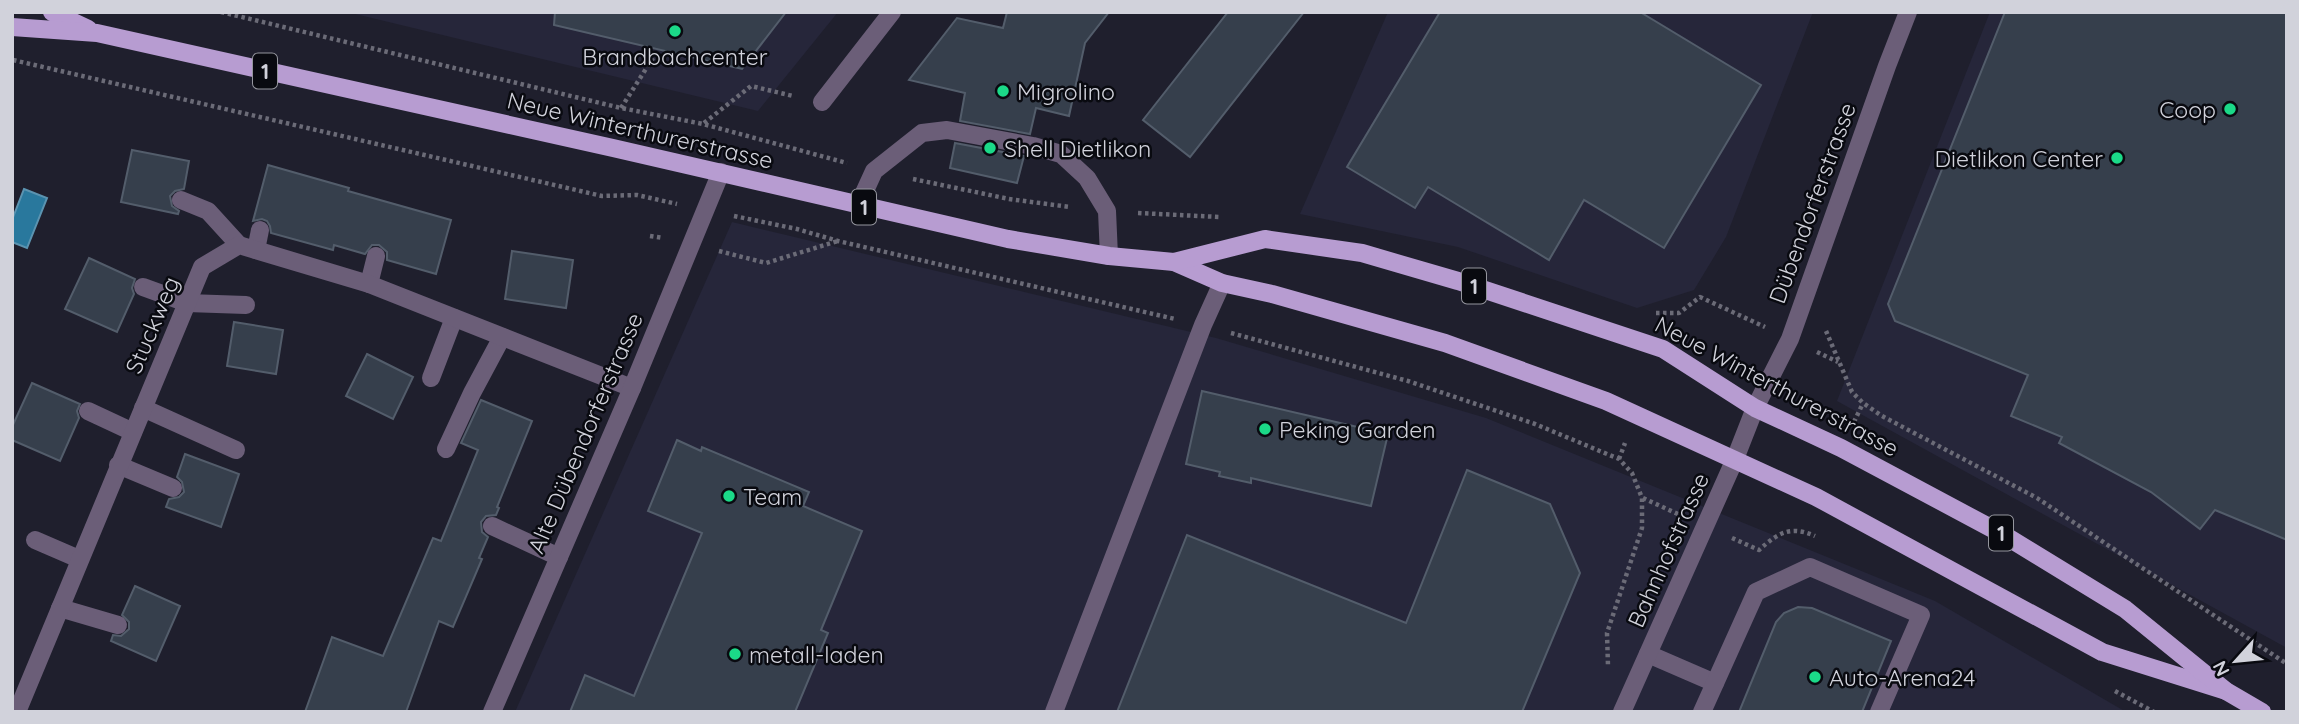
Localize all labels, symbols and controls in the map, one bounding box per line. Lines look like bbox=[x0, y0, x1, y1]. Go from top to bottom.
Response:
marker: Brandbachcenter bbox=[667, 23, 683, 39]
place label: Brandbachcenter bbox=[582, 42, 768, 71]
road number: 1 bbox=[253, 54, 277, 88]
place label: Migrolino bbox=[1017, 77, 1115, 106]
marker: Migrolino bbox=[995, 83, 1011, 99]
street label: Neue Winterthurerstrasse bbox=[504, 85, 776, 175]
place label: Coop bbox=[2159, 95, 2216, 124]
street label: Dübendorferstrasse bbox=[1762, 99, 1862, 307]
marker: Coop bbox=[2222, 101, 2238, 117]
place label: Shell Dietlikon bbox=[1004, 134, 1151, 163]
marker: Shell Dietlikon bbox=[982, 140, 998, 156]
place label: Dietlikon Center bbox=[1934, 144, 2103, 173]
marker: Dietlikon Center bbox=[2109, 150, 2125, 166]
road number: 1 bbox=[852, 190, 876, 224]
road number: 1 bbox=[1462, 268, 1486, 304]
street label: Stuckweg bbox=[119, 272, 185, 378]
street label: Alte Dübendorferstrasse bbox=[521, 308, 649, 558]
street label: Neue Winterthurerstrasse bbox=[1650, 309, 1904, 463]
place label: Peking Garden bbox=[1279, 415, 1435, 444]
marker: Peking Garden bbox=[1257, 421, 1273, 437]
street label: Bahnhofstrasse bbox=[1621, 468, 1715, 632]
place label: Team bbox=[743, 482, 802, 511]
marker: Team bbox=[721, 488, 737, 504]
road number: 1 bbox=[1989, 516, 2013, 550]
north arrow bbox=[2201, 626, 2271, 696]
place label: metall-laden bbox=[749, 640, 884, 669]
marker: metall-laden bbox=[727, 646, 743, 662]
text: N bbox=[2207, 657, 2235, 680]
place label: Auto-Arena24 bbox=[1829, 663, 1975, 692]
marker: Auto-Arena24 bbox=[1807, 669, 1823, 685]

